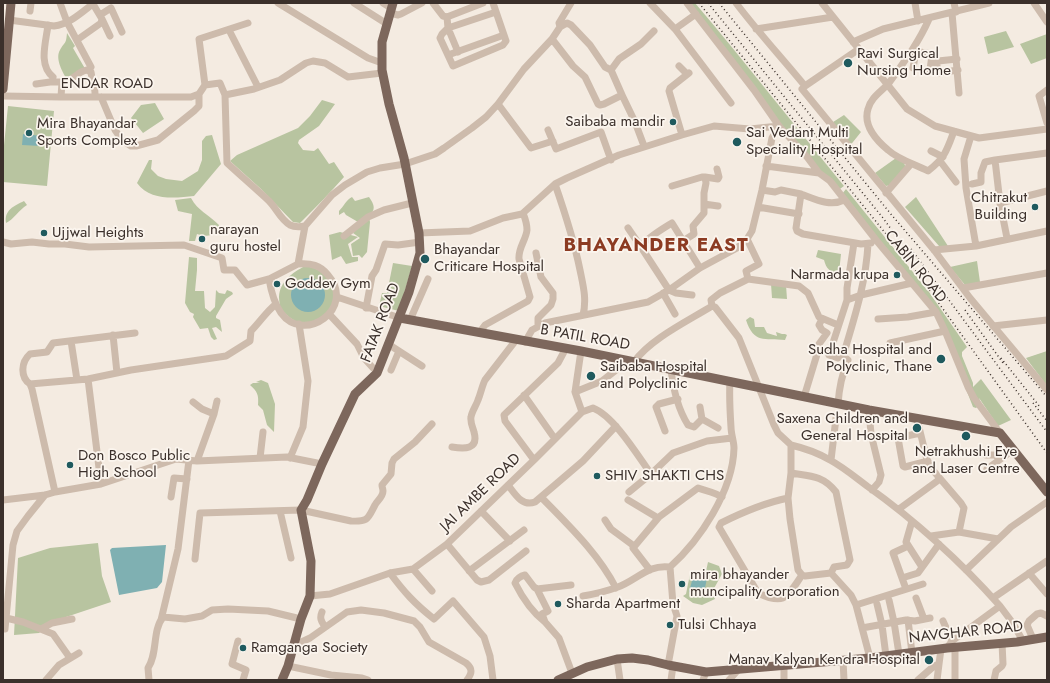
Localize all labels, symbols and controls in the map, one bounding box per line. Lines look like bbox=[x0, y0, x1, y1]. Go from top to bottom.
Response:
place label: Ravi Surgical Nursing Home bbox=[857, 45, 951, 80]
marker: Ravi Surgical Nursing Home bbox=[842, 57, 854, 69]
street label: ENDAR ROAD bbox=[61, 75, 153, 93]
place label: Saibaba mandir bbox=[565, 113, 665, 131]
place label: Mira Bhayandar Sports Complex bbox=[37, 115, 137, 150]
marker: Saibaba mandir bbox=[668, 117, 678, 127]
place label: Sai Vedant Multi Speciality Hospital bbox=[746, 124, 863, 159]
marker: Mira Bhayandar Sports Complex bbox=[24, 128, 34, 138]
marker: Sai Vedant Multi Speciality Hospital bbox=[731, 136, 743, 148]
place label: Chitrakut Building bbox=[971, 189, 1027, 224]
marker: Chitrakut Building bbox=[1030, 202, 1040, 212]
place label: narayan guru hostel bbox=[210, 221, 281, 256]
place label: Ujjwal Heights bbox=[52, 224, 144, 242]
street label: CABIN ROAD bbox=[880, 227, 950, 307]
marker: Ujjwal Heights bbox=[39, 228, 49, 238]
marker: narayan guru hostel bbox=[197, 234, 207, 244]
district label: BHAYANDER EAST bbox=[563, 235, 749, 257]
place label: Bhayandar Criticare Hospital bbox=[434, 241, 544, 276]
marker: Bhayandar Criticare Hospital bbox=[419, 253, 431, 265]
place label: Narmada krupa bbox=[790, 266, 889, 284]
marker: Narmada krupa bbox=[892, 270, 902, 280]
place label: Goddev Gym bbox=[285, 275, 371, 293]
marker: Goddev Gym bbox=[272, 279, 282, 289]
street label: FATAK ROAD bbox=[358, 281, 404, 365]
street label: B PATIL ROAD bbox=[539, 321, 631, 355]
place label: Sudha Hospital and Polyclinic, Thane bbox=[808, 341, 932, 376]
marker: Sudha Hospital and Polyclinic, Thane bbox=[935, 353, 947, 365]
place label: Saibaba Hospital and Polyclinic bbox=[600, 358, 707, 393]
marker: Saibaba Hospital and Polyclinic bbox=[585, 370, 597, 382]
place label: Saxena Children and General Hospital bbox=[776, 410, 908, 445]
marker: Saxena Children and General Hospital bbox=[911, 422, 923, 434]
marker: Netrakhushi Eye and Laser Centre bbox=[960, 430, 972, 442]
place label: Netrakhushi Eye and Laser Centre bbox=[912, 443, 1020, 478]
place label: Don Bosco Public High School bbox=[78, 447, 190, 482]
street label: JAI AMBE ROAD bbox=[437, 450, 525, 536]
marker: Don Bosco Public High School bbox=[65, 460, 75, 470]
place label: SHIV SHAKTI CHS bbox=[605, 467, 724, 485]
marker: SHIV SHAKTI CHS bbox=[592, 471, 602, 481]
place label: mira bhayander muncipality corporation bbox=[690, 566, 840, 601]
marker: mira bhayander muncipality corporation bbox=[677, 579, 687, 589]
place label: Sharda Apartment bbox=[566, 595, 680, 613]
marker: Sharda Apartment bbox=[553, 599, 563, 609]
place label: Tulsi Chhaya bbox=[678, 616, 757, 634]
street label: NAVGHAR ROAD bbox=[908, 618, 1024, 648]
marker: Tulsi Chhaya bbox=[665, 620, 675, 630]
place label: Ramganga Society bbox=[251, 639, 368, 657]
marker: Ramganga Society bbox=[238, 643, 248, 653]
place label: Manav Kalyan Kendra Hospital bbox=[728, 651, 920, 669]
marker: Manav Kalyan Kendra Hospital bbox=[923, 654, 935, 666]

